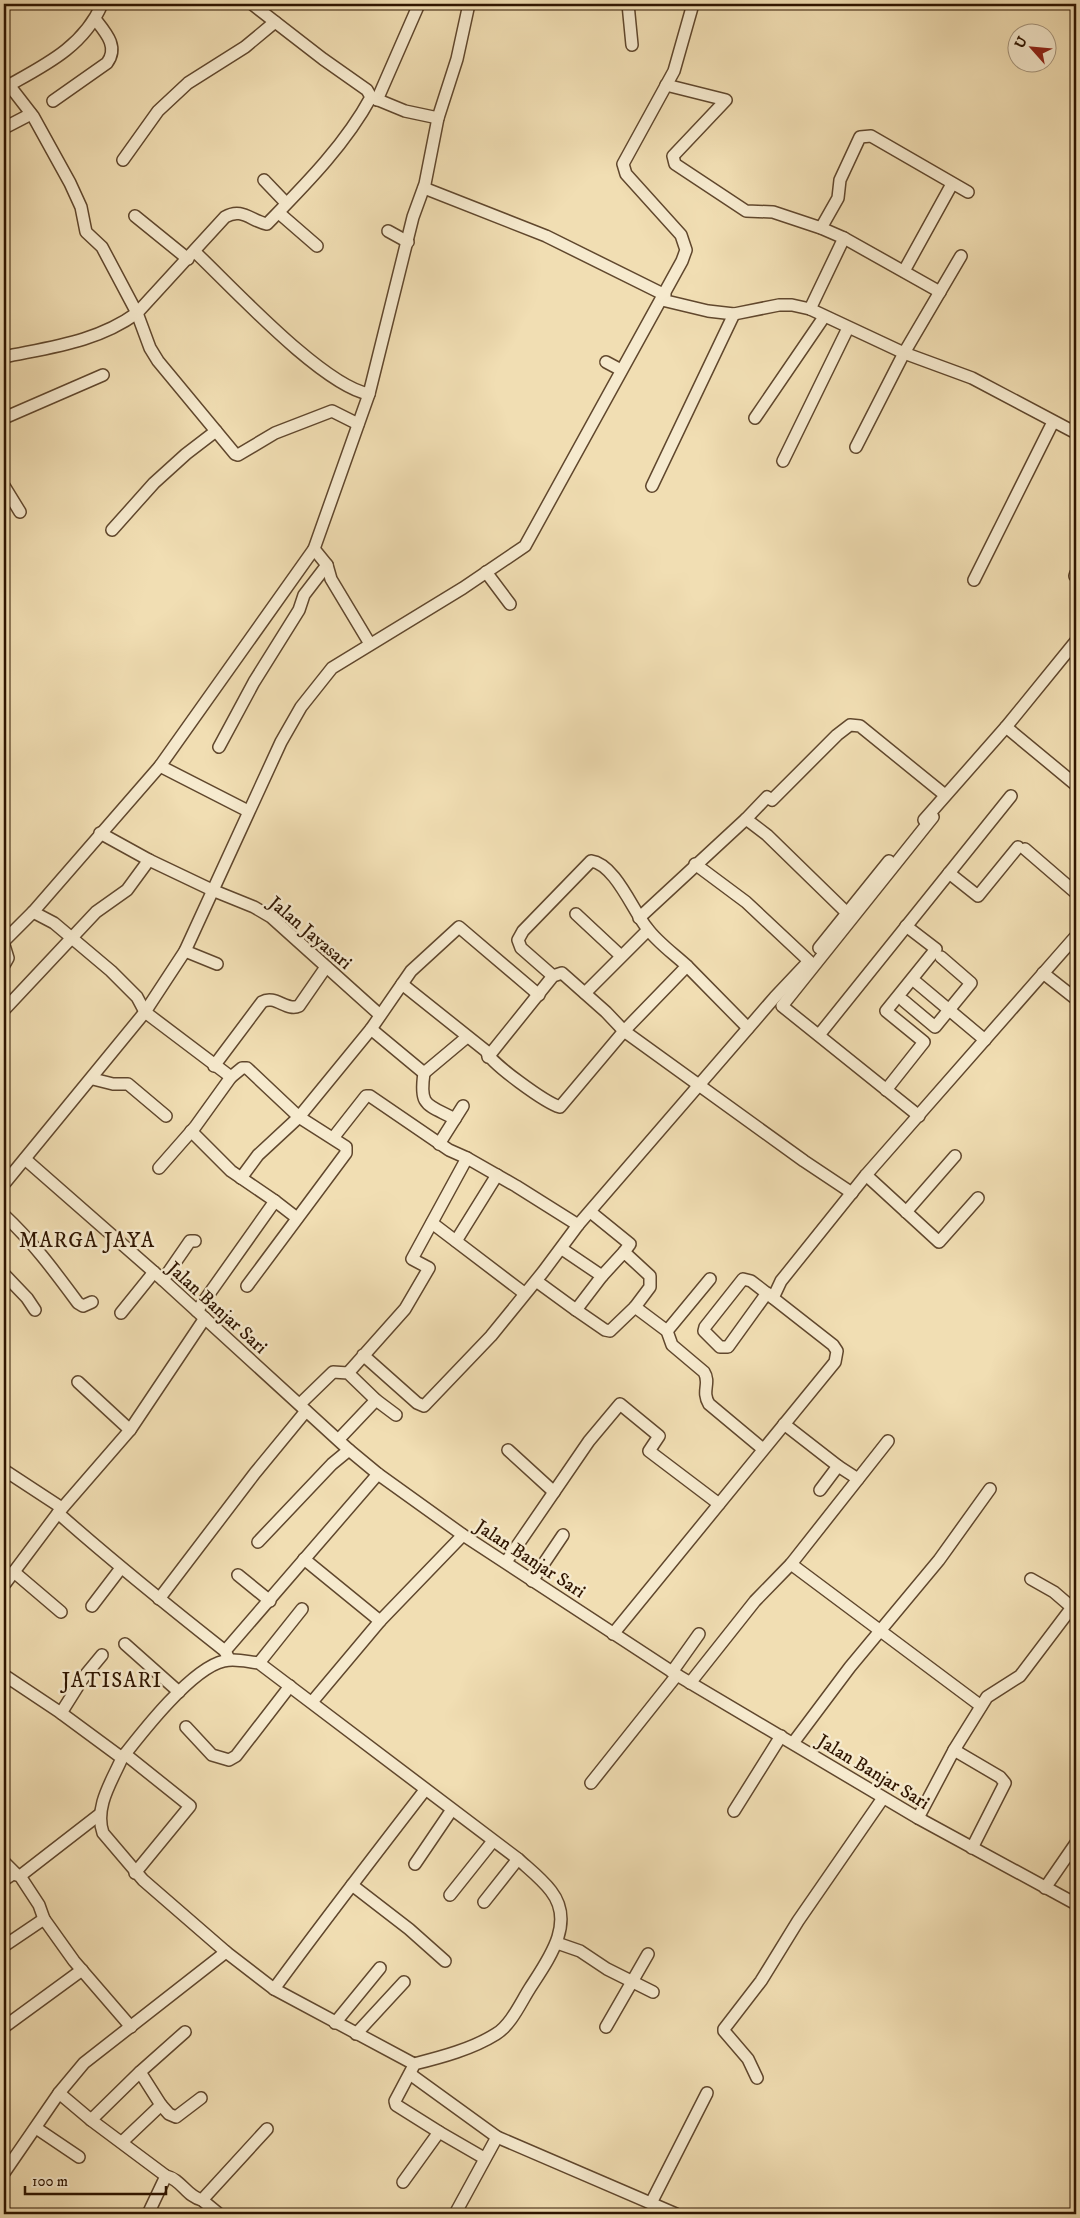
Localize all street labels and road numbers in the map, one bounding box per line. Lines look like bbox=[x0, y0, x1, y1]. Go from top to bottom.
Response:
street label: Jalan Jayasari bbox=[262, 890, 356, 975]
street label: Jalan Banjar Sari bbox=[161, 1256, 272, 1359]
street label: Jalan Banjar Sari bbox=[469, 1514, 590, 1603]
street label: Jalan Banjar Sari bbox=[811, 1729, 934, 1815]

